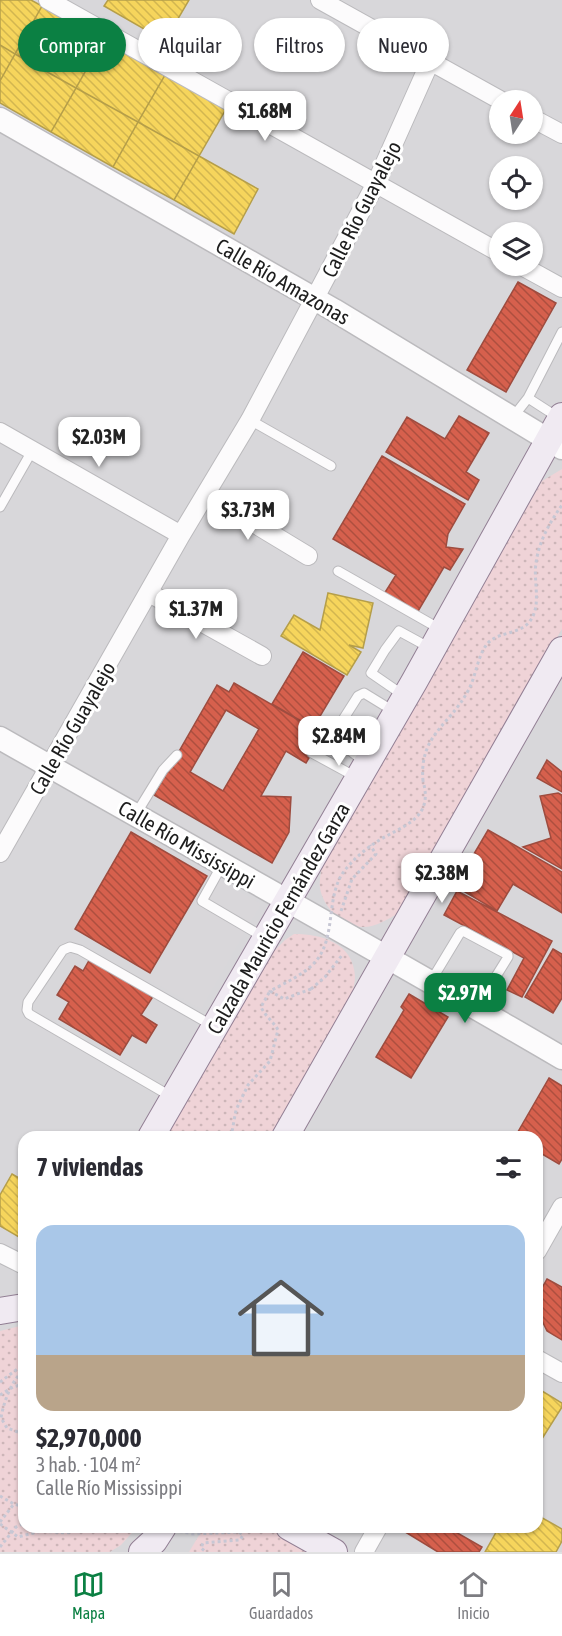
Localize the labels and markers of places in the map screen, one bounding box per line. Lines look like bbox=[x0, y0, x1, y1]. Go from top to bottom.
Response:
pin: $1.68M bbox=[216, 91, 314, 142]
pin: $2.03M bbox=[50, 417, 148, 468]
pin: $3.73M bbox=[199, 490, 297, 541]
pin: $1.37M bbox=[147, 589, 245, 640]
pin: $2.84M bbox=[290, 716, 388, 767]
pin: $2.38M bbox=[393, 853, 491, 904]
pin: $2.97M bbox=[416, 973, 514, 1024]

